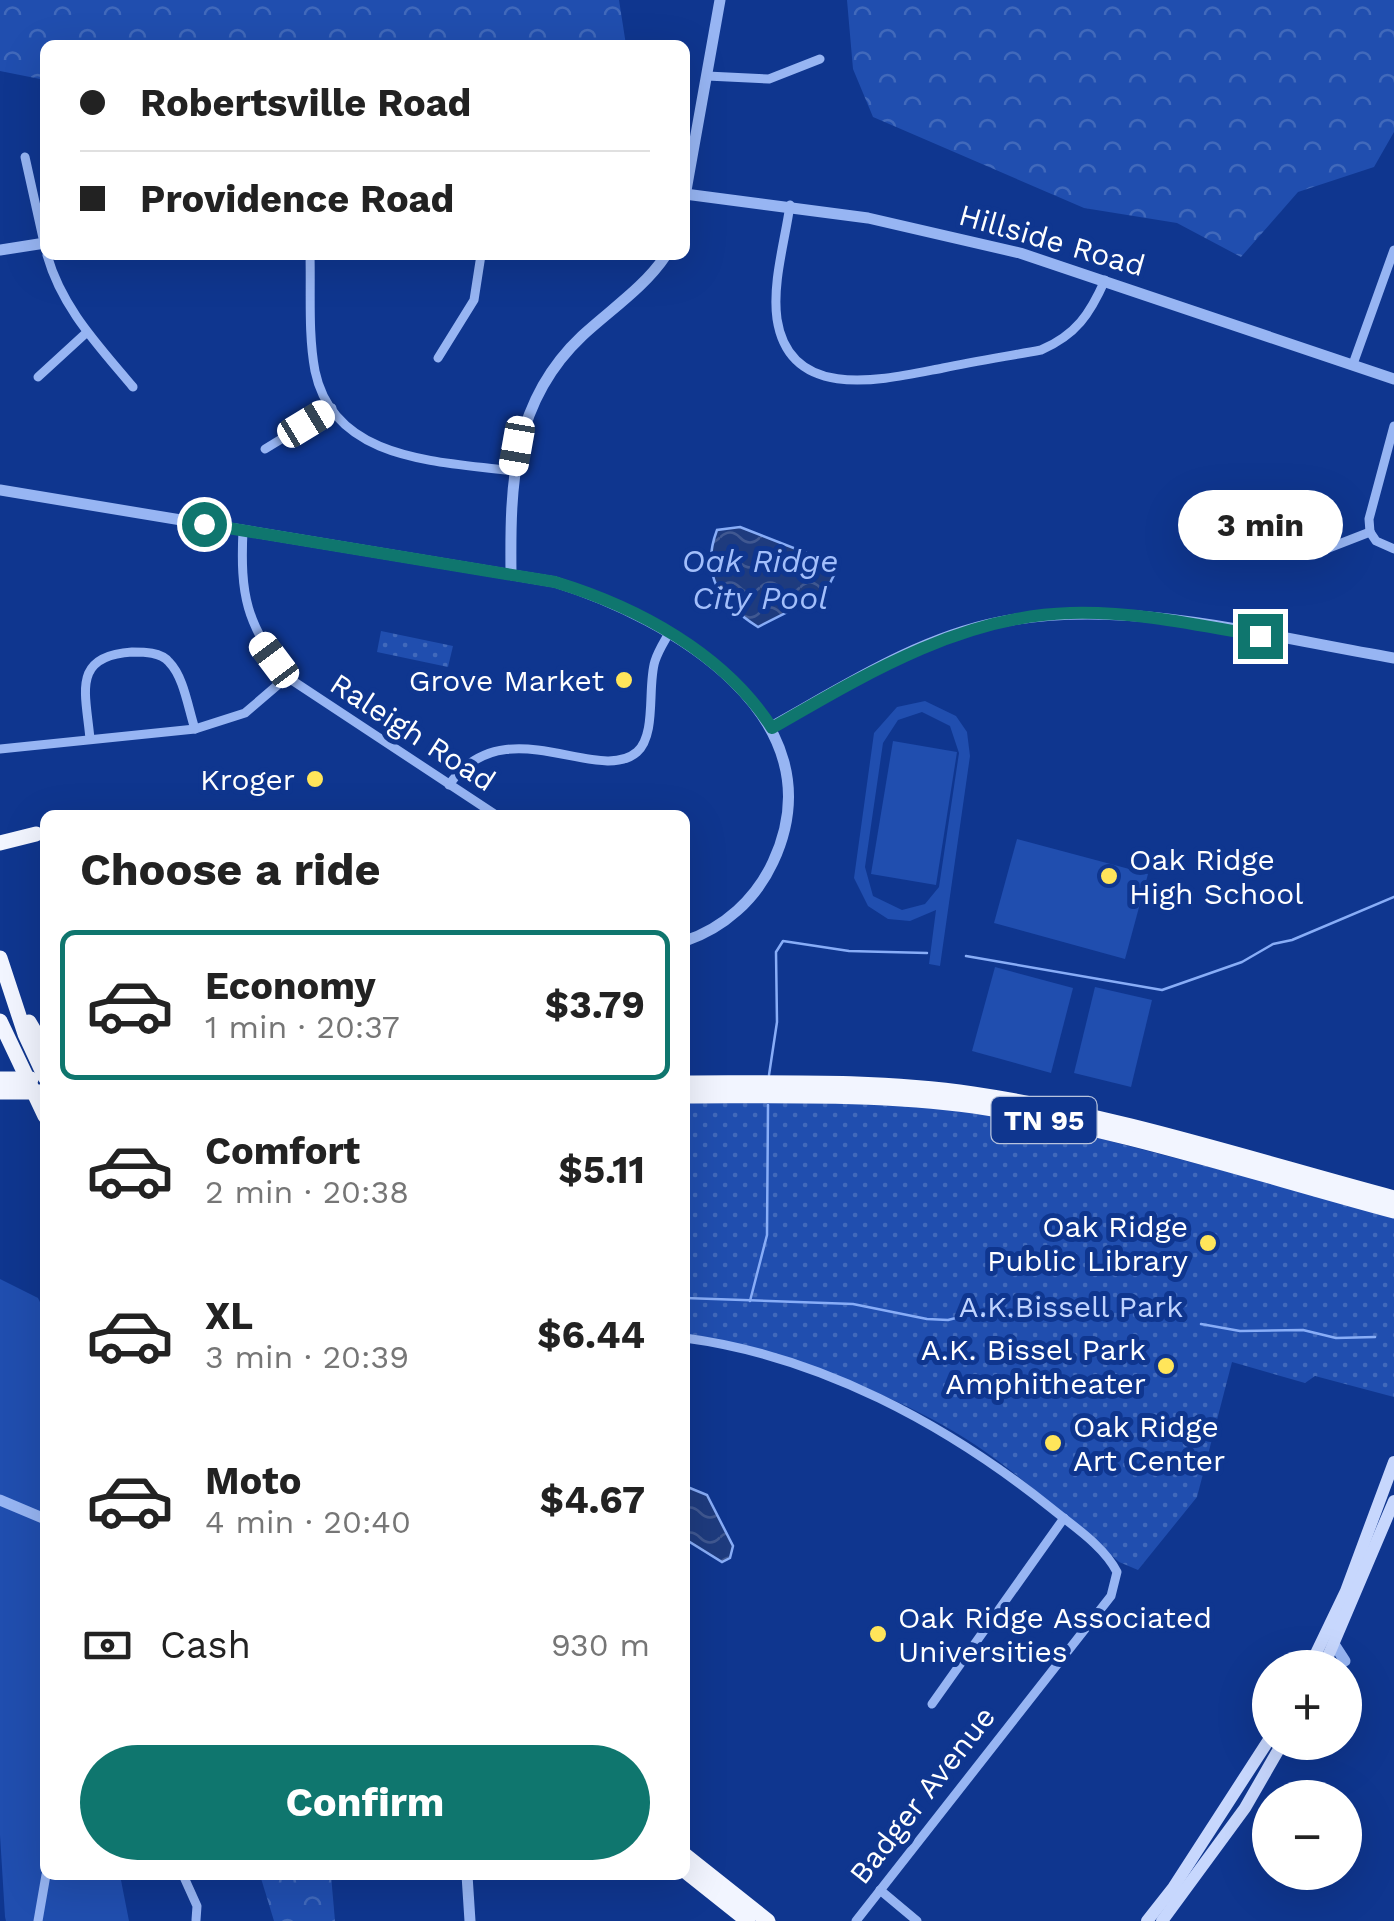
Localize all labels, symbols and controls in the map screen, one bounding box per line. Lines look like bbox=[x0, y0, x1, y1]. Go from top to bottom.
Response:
text: Robertsville Road bbox=[140, 81, 471, 125]
text: Providence Road bbox=[140, 177, 454, 221]
street label: Hillside Road bbox=[955, 197, 1149, 283]
car bbox=[273, 396, 339, 452]
car bbox=[497, 414, 537, 478]
callout: 3 min bbox=[1178, 491, 1342, 561]
route start bbox=[182, 502, 227, 547]
text: 3 min bbox=[1217, 506, 1304, 544]
water label: Oak Ridge City Pool bbox=[681, 542, 839, 617]
route end bbox=[1238, 614, 1283, 659]
car bbox=[244, 627, 304, 693]
place label: Grove Market bbox=[409, 663, 604, 698]
street label: Raleigh Road bbox=[324, 666, 502, 798]
marker: Grove Market bbox=[613, 669, 635, 691]
place label: Kroger bbox=[200, 762, 295, 797]
marker: Kroger bbox=[304, 768, 326, 790]
place label: Oak Ridge High School bbox=[1129, 842, 1304, 911]
text: Choose a ride bbox=[80, 843, 380, 896]
marker: Oak Ridge High School bbox=[1098, 865, 1120, 887]
icon: car bbox=[85, 960, 175, 1050]
text: Economy bbox=[205, 964, 376, 1008]
text: $3.79 bbox=[545, 983, 645, 1027]
text: 1 min · 20:37 bbox=[205, 1008, 400, 1046]
road number: TN 95 bbox=[992, 1097, 1096, 1143]
icon: car bbox=[85, 1125, 175, 1215]
text: Comfort bbox=[205, 1129, 360, 1173]
text: $5.11 bbox=[559, 1148, 645, 1192]
text: 2 min · 20:38 bbox=[205, 1173, 409, 1211]
place label: Oak Ridge Public Library bbox=[987, 1209, 1189, 1278]
marker: Oak Ridge Public Library bbox=[1197, 1232, 1219, 1254]
park label: A.K.Bissell Park bbox=[959, 1289, 1183, 1324]
icon: car bbox=[85, 1290, 175, 1380]
text: XL bbox=[205, 1294, 253, 1338]
text: $6.44 bbox=[537, 1313, 645, 1357]
place label: A.K. Bissel Park Amphitheater bbox=[921, 1332, 1146, 1401]
text: 3 min · 20:39 bbox=[205, 1338, 409, 1376]
marker: A.K. Bissel Park Amphitheater bbox=[1155, 1355, 1177, 1377]
place label: Oak Ridge Art Center bbox=[1073, 1409, 1225, 1478]
marker: Oak Ridge Art Center bbox=[1042, 1432, 1064, 1454]
icon: car bbox=[85, 1455, 175, 1545]
text: Moto bbox=[205, 1459, 301, 1503]
text: $4.67 bbox=[540, 1478, 645, 1522]
text: 4 min · 20:40 bbox=[205, 1503, 411, 1541]
place label: Oak Ridge Associated Universities bbox=[898, 1600, 1212, 1669]
icon: cash bbox=[80, 1618, 135, 1673]
text: Cash bbox=[160, 1623, 251, 1667]
marker: Oak Ridge Associated Universities bbox=[867, 1623, 889, 1645]
text: 930 m bbox=[551, 1626, 650, 1664]
map controls bbox=[1252, 1650, 1362, 1890]
button: + bbox=[1252, 1650, 1362, 1760]
street label: Badger Avenue bbox=[842, 1699, 1002, 1891]
button: Confirm bbox=[80, 1745, 650, 1860]
button: − bbox=[1252, 1780, 1362, 1890]

